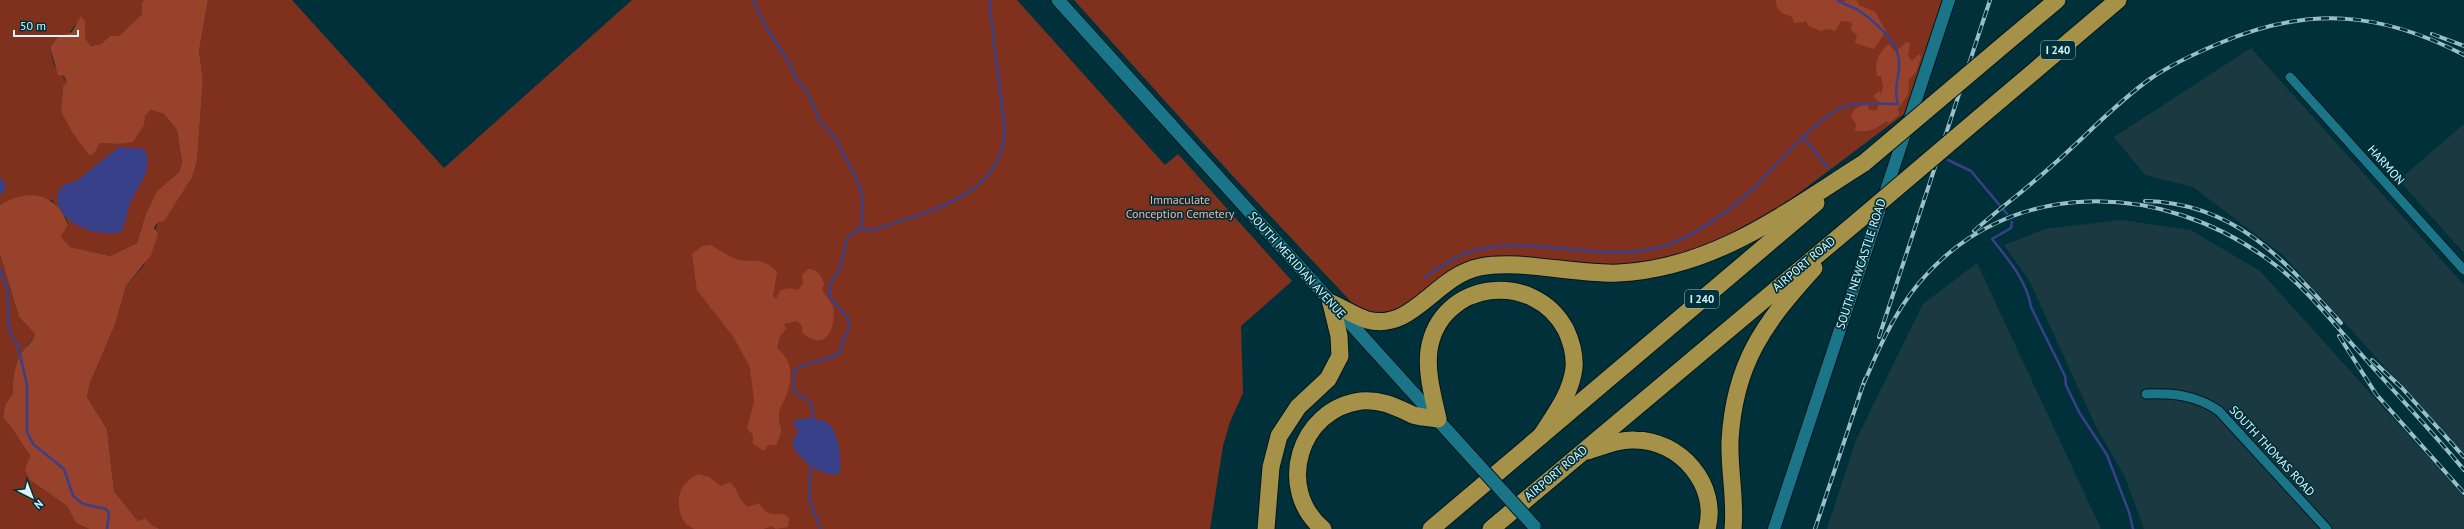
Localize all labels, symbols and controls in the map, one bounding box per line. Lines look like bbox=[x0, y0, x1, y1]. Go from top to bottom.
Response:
scale bar bbox=[14, 12, 78, 38]
text: 50 m bbox=[20, 18, 46, 33]
road number: I 240 bbox=[2041, 41, 2075, 59]
street label: HARMON bbox=[2365, 142, 2408, 188]
park label: Immaculate Conception Cemetery bbox=[1126, 192, 1235, 221]
street label: SOUTH NEWCASTLE ROAD bbox=[1832, 197, 1889, 331]
street label: SOUTH MERIDIAN AVENUE bbox=[1246, 208, 1349, 321]
street label: AIRPORT ROAD bbox=[1769, 233, 1838, 294]
road number: I 240 bbox=[1685, 290, 1719, 308]
street label: SOUTH THOMAS ROAD bbox=[2227, 402, 2318, 499]
street label: AIRPORT ROAD bbox=[1521, 442, 1590, 503]
north arrow bbox=[12, 477, 52, 517]
text: N bbox=[31, 497, 46, 512]

